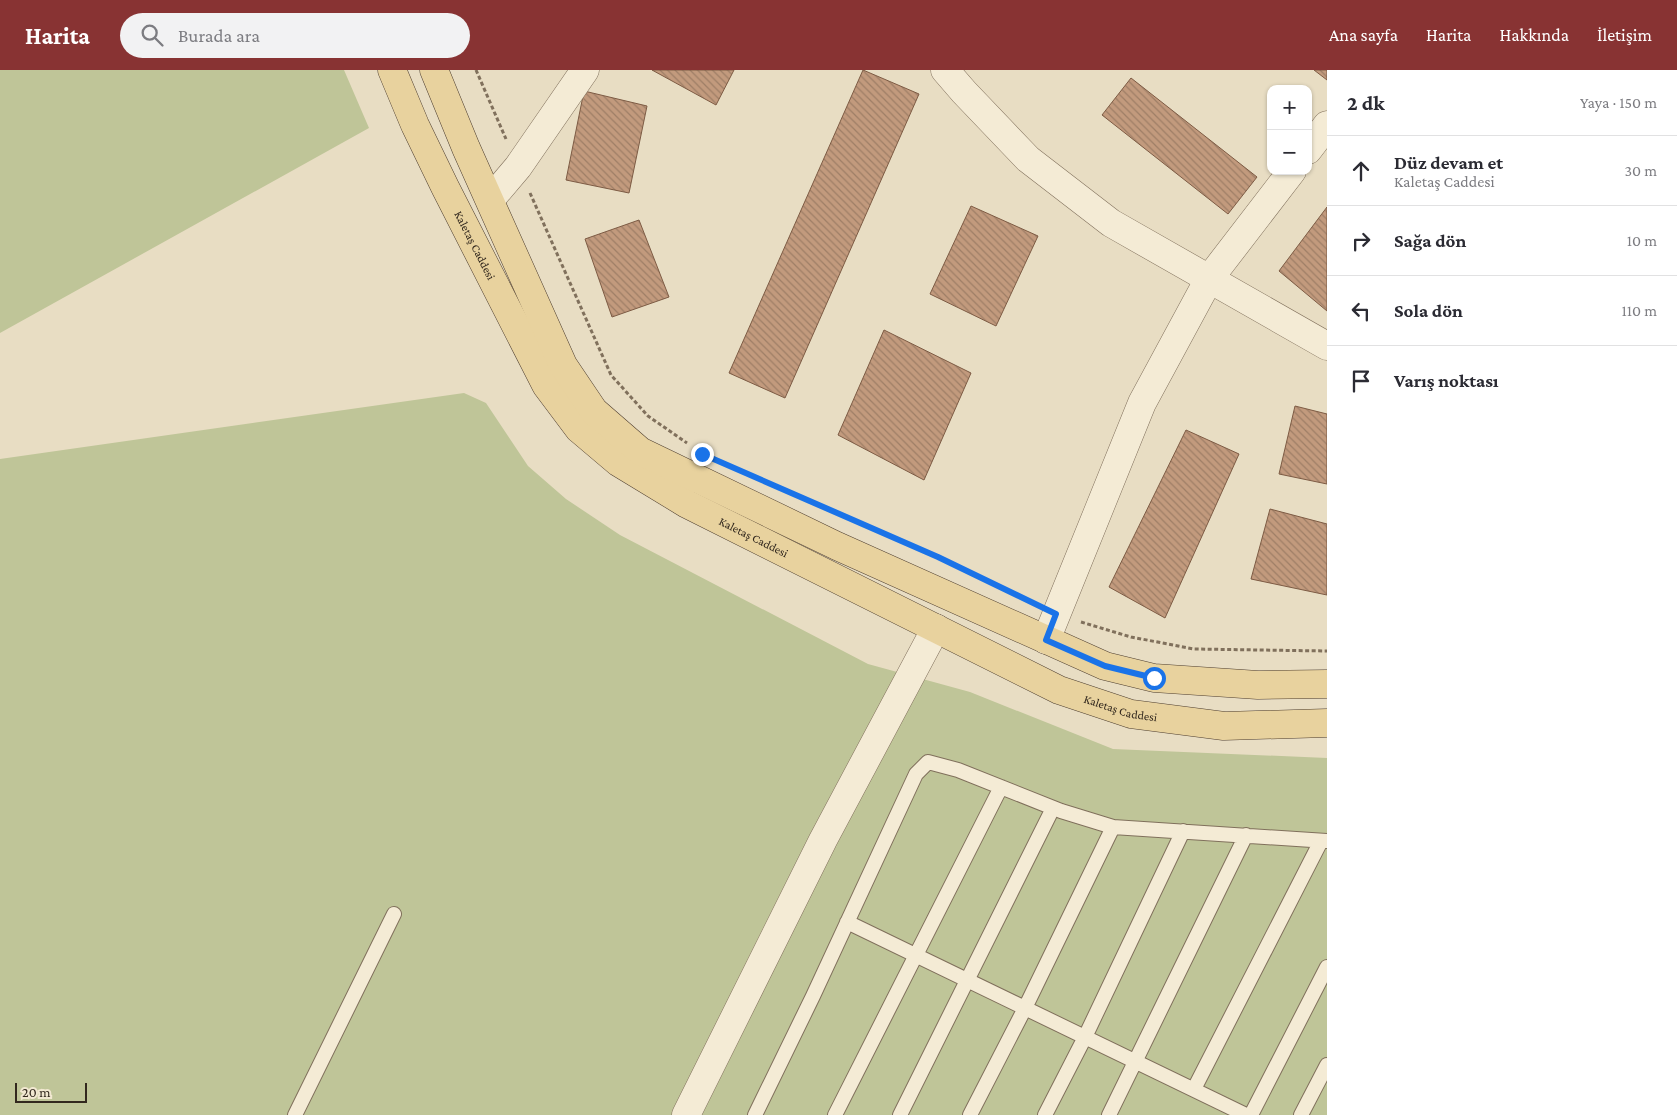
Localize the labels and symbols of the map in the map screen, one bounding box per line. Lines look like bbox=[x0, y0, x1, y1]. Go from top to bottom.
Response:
street label: Kaletaş Caddesi bbox=[451, 208, 498, 282]
route end bbox=[691, 443, 714, 466]
street label: Kaletaş Caddesi bbox=[717, 514, 790, 560]
route start bbox=[1143, 667, 1166, 690]
street label: Kaletaş Caddesi bbox=[1082, 692, 1158, 724]
scale bar bbox=[15, 1080, 88, 1103]

